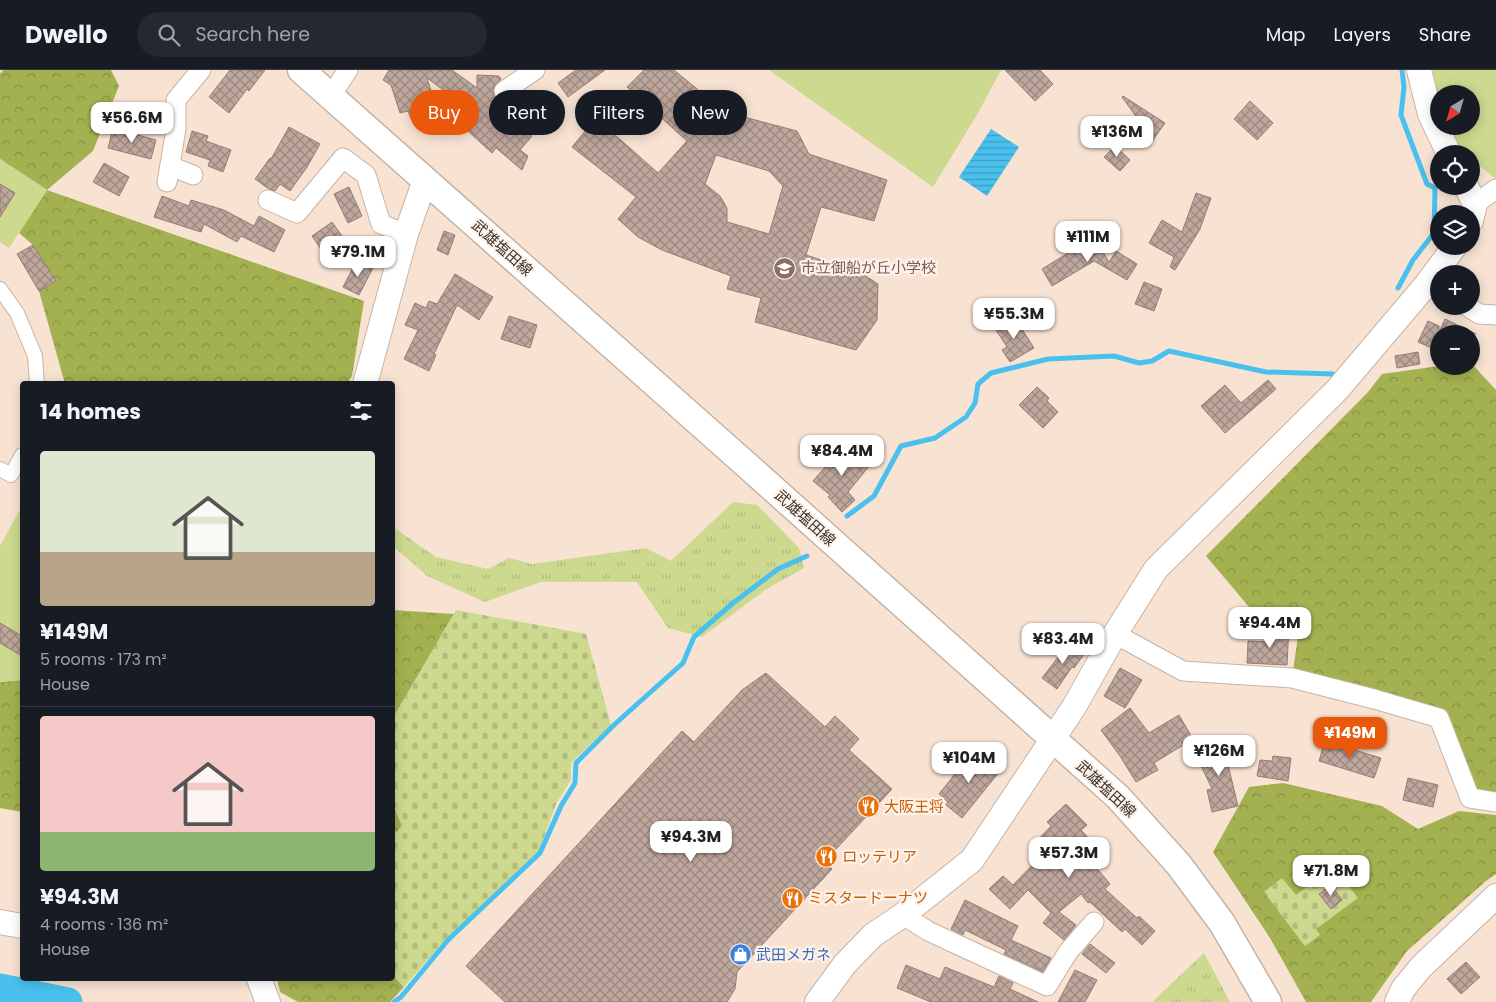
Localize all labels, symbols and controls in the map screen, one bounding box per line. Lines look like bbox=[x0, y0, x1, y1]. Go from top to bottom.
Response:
search box bbox=[137, 12, 487, 57]
text: Dwello bbox=[25, 18, 107, 51]
icon: search bbox=[155, 21, 183, 49]
text: Search here bbox=[195, 21, 310, 48]
text: Map bbox=[1266, 22, 1306, 47]
text: Layers bbox=[1334, 22, 1391, 47]
text: Share bbox=[1419, 22, 1471, 47]
north arrow bbox=[1430, 85, 1480, 135]
map controls bbox=[1430, 85, 1480, 375]
chip: Buy bbox=[410, 90, 479, 135]
chip: Rent bbox=[489, 90, 565, 135]
chip: Filters bbox=[575, 90, 663, 135]
chip: New bbox=[673, 90, 747, 135]
pin: ¥56.6M bbox=[91, 102, 173, 144]
text: ¥56.6M bbox=[102, 106, 162, 129]
pin: ¥136M bbox=[1082, 116, 1152, 158]
text: ¥136M bbox=[1091, 120, 1143, 143]
button: locate bbox=[1430, 145, 1480, 195]
button: layers bbox=[1430, 205, 1480, 255]
street label: 武雄塩田線 bbox=[467, 215, 537, 281]
pin: ¥111M bbox=[1053, 220, 1123, 263]
text: ¥111M bbox=[1066, 225, 1110, 248]
pin: ¥79.1M bbox=[317, 236, 399, 278]
text: ¥79.1M bbox=[331, 240, 385, 263]
school or university icon: 市立御船が丘小学校 bbox=[773, 256, 797, 280]
place label: 市立御船が丘小学校 bbox=[801, 257, 936, 278]
button: + bbox=[1430, 265, 1480, 315]
pin: ¥55.3M bbox=[973, 298, 1055, 340]
text: ¥55.3M bbox=[984, 302, 1044, 325]
button: − bbox=[1430, 325, 1480, 375]
text: 14 homes bbox=[40, 397, 141, 426]
icon: filters bbox=[347, 397, 375, 425]
pin: ¥84.4M bbox=[801, 434, 883, 477]
text: ¥84.4M bbox=[811, 439, 873, 462]
icon: home bbox=[163, 483, 253, 573]
street label: 武雄塩田線 bbox=[770, 485, 840, 551]
pin: ¥94.4M bbox=[1229, 606, 1311, 649]
text: ¥94.4M bbox=[1239, 611, 1301, 634]
text: ¥149M bbox=[40, 617, 108, 646]
pin: ¥83.4M bbox=[1022, 622, 1104, 665]
text: ¥83.4M bbox=[1033, 627, 1093, 650]
text: 5 rooms · 173 m² bbox=[40, 648, 167, 671]
text: House bbox=[40, 673, 90, 696]
pin: ¥149M bbox=[1315, 716, 1385, 759]
text: ¥149M bbox=[1324, 721, 1376, 744]
pin: ¥126M bbox=[1184, 734, 1254, 777]
text: ¥126M bbox=[1194, 739, 1244, 762]
pin: ¥104M bbox=[934, 742, 1004, 784]
text: ¥104M bbox=[943, 746, 995, 769]
icon: home bbox=[163, 749, 253, 839]
street label: 武雄塩田線 bbox=[1072, 755, 1141, 822]
restaurant icon: 大阪王将 bbox=[856, 795, 880, 819]
place label: 大阪王将 bbox=[884, 796, 944, 817]
pin: ¥94.3M bbox=[650, 820, 732, 863]
text: ¥94.3M bbox=[661, 825, 721, 848]
pin: ¥57.3M bbox=[1028, 836, 1110, 879]
text: ¥57.3M bbox=[1040, 841, 1098, 864]
restaurant icon: ロッテリア bbox=[814, 845, 838, 869]
place label: ロッテリア bbox=[842, 846, 917, 867]
pin: ¥71.8M bbox=[1290, 854, 1372, 897]
text: ¥71.8M bbox=[1304, 859, 1358, 882]
text: ¥94.3M bbox=[40, 882, 119, 911]
restaurant icon: ミスタードーナツ bbox=[780, 886, 804, 910]
place label: ミスタードーナツ bbox=[808, 887, 928, 908]
text: 4 rooms · 136 m² bbox=[40, 913, 168, 936]
text: House bbox=[40, 938, 90, 961]
shop icon: 武田メガネ bbox=[728, 943, 752, 967]
place label: 武田メガネ bbox=[756, 944, 831, 965]

